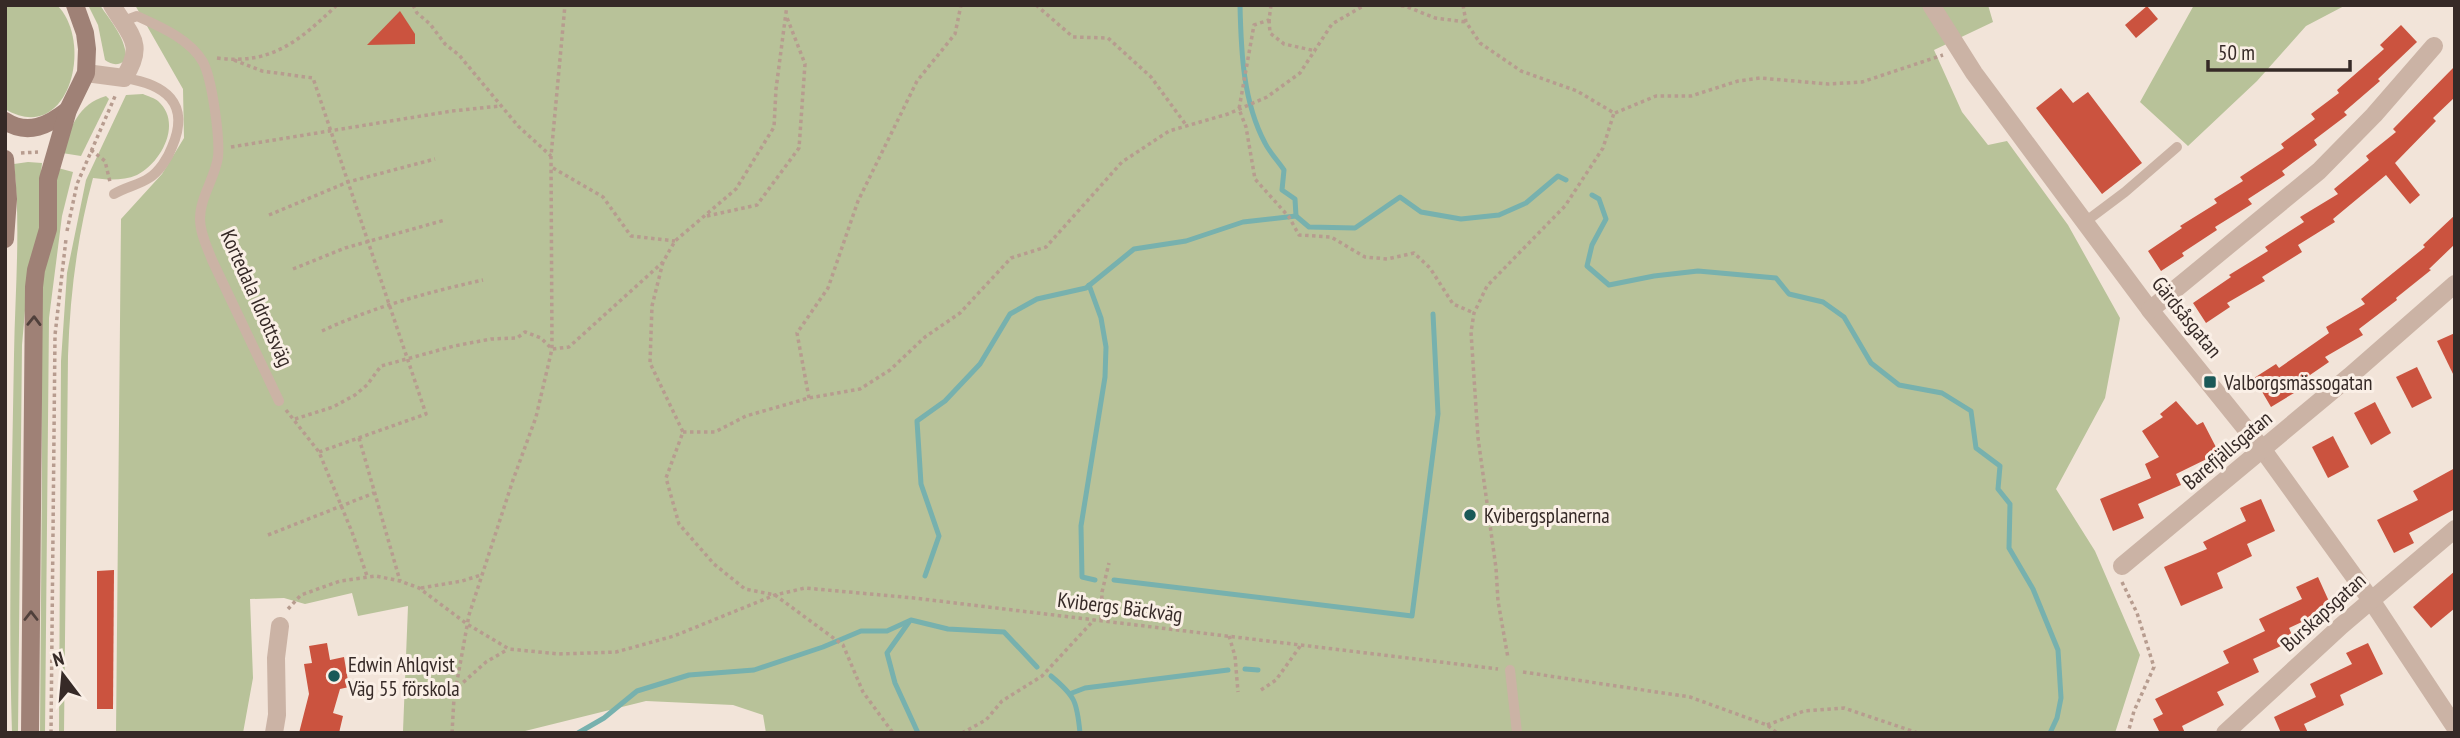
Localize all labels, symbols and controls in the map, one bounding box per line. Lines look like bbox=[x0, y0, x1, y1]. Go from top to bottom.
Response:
scale bar bbox=[2208, 28, 2350, 72]
text: 50 m bbox=[2218, 39, 2255, 66]
street label: Kortedala Idrottsväg bbox=[215, 225, 299, 371]
street label: Gärdsåsgatan bbox=[2146, 271, 2228, 363]
one-way arrow bbox=[26, 315, 42, 325]
place label: Valborgsmässogatan bbox=[2223, 369, 2372, 396]
marker: Valborgsmässogatan bbox=[2202, 374, 2218, 390]
street label: Barefjällsgatan bbox=[2177, 405, 2277, 495]
place label: Kvibergsplanerna bbox=[1484, 502, 1610, 529]
marker: Kvibergsplanerna bbox=[1462, 507, 1478, 523]
street label: Burskapsgatan bbox=[2275, 567, 2371, 657]
street label: Kvibergs Bäckväg bbox=[1056, 586, 1184, 628]
one-way arrow bbox=[23, 610, 39, 620]
north arrow bbox=[28, 640, 98, 710]
text: N bbox=[50, 646, 67, 672]
place label: Edwin Ahlqvist Väg 55 förskola bbox=[347, 651, 460, 702]
marker: Edwin Ahlqvist Väg 55 förskola bbox=[326, 668, 342, 684]

